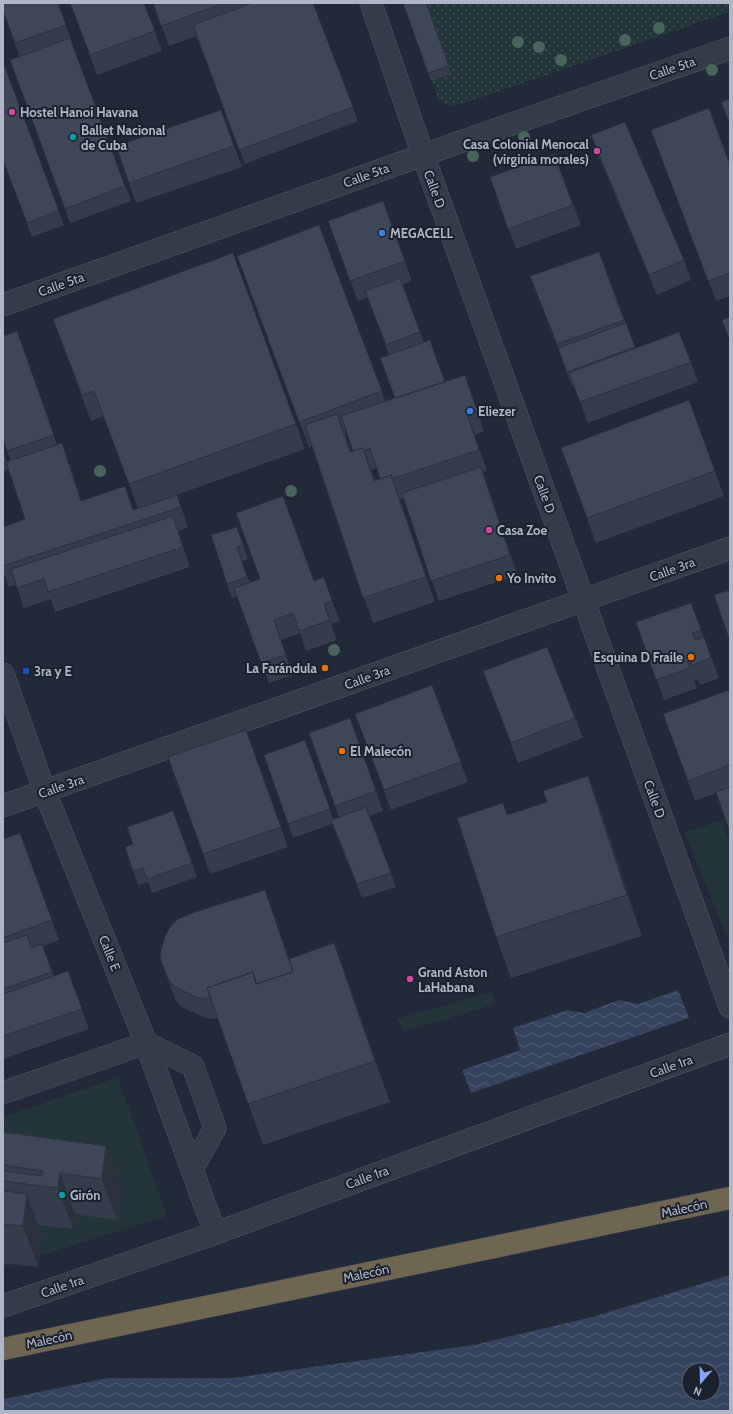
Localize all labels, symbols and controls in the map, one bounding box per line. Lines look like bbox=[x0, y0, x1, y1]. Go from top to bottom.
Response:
street label: Calle 5ta bbox=[647, 52, 698, 83]
place label: Hostel Hanoi Havana bbox=[20, 104, 139, 120]
marker: Hostel Hanoi Havana bbox=[7, 107, 17, 117]
place label: Ballet Nacional de Cuba bbox=[81, 122, 166, 153]
marker: Ballet Nacional de Cuba bbox=[68, 132, 78, 142]
place label: Casa Colonial Menocal (virginia morales) bbox=[463, 136, 590, 167]
marker: Casa Colonial Menocal (virginia morales) bbox=[592, 146, 602, 156]
street label: Calle 5ta bbox=[341, 159, 392, 191]
street label: Calle D bbox=[421, 168, 449, 210]
place label: MEGACELL bbox=[390, 225, 453, 241]
marker: MEGACELL bbox=[377, 228, 387, 238]
street label: Calle 5ta bbox=[36, 268, 87, 300]
place label: Eliezer bbox=[478, 403, 516, 419]
marker: Eliezer bbox=[465, 406, 475, 416]
street label: Calle D bbox=[531, 473, 559, 515]
place label: Casa Zoe bbox=[497, 522, 548, 538]
marker: Casa Zoe bbox=[484, 525, 494, 535]
street label: Calle 3ra bbox=[647, 553, 698, 585]
place label: Yo Invito bbox=[506, 570, 557, 586]
marker: Yo Invito bbox=[494, 573, 504, 583]
place label: Esquina D Fraile bbox=[593, 649, 683, 665]
marker: Esquina D Fraile bbox=[686, 652, 696, 662]
place label: La Farándula bbox=[246, 660, 318, 676]
street label: Calle 3ra bbox=[342, 661, 393, 693]
place label: 3ra y E bbox=[34, 663, 72, 679]
marker: La Farándula bbox=[320, 663, 330, 673]
marker: 3ra y E bbox=[21, 666, 31, 676]
place label: El Malecón bbox=[350, 743, 411, 759]
marker: El Malecón bbox=[337, 746, 347, 756]
street label: Calle 3ra bbox=[36, 771, 87, 801]
street label: Calle D bbox=[641, 778, 669, 820]
street label: Calle E bbox=[96, 933, 124, 973]
place label: Grand Aston LaHabana bbox=[418, 964, 487, 995]
marker: Grand Aston LaHabana bbox=[405, 974, 415, 984]
street label: Calle 1ra bbox=[647, 1051, 695, 1081]
street label: Calle 1ra bbox=[343, 1162, 391, 1192]
place label: Girón bbox=[70, 1187, 100, 1203]
marker: Girón bbox=[57, 1190, 67, 1200]
street label: Malecón bbox=[660, 1195, 708, 1221]
street label: Malecón bbox=[342, 1260, 390, 1286]
street label: Calle 1ra bbox=[38, 1271, 86, 1301]
street label: Malecón bbox=[25, 1326, 73, 1352]
north arrow bbox=[681, 1362, 721, 1402]
text: N bbox=[692, 1383, 704, 1399]

